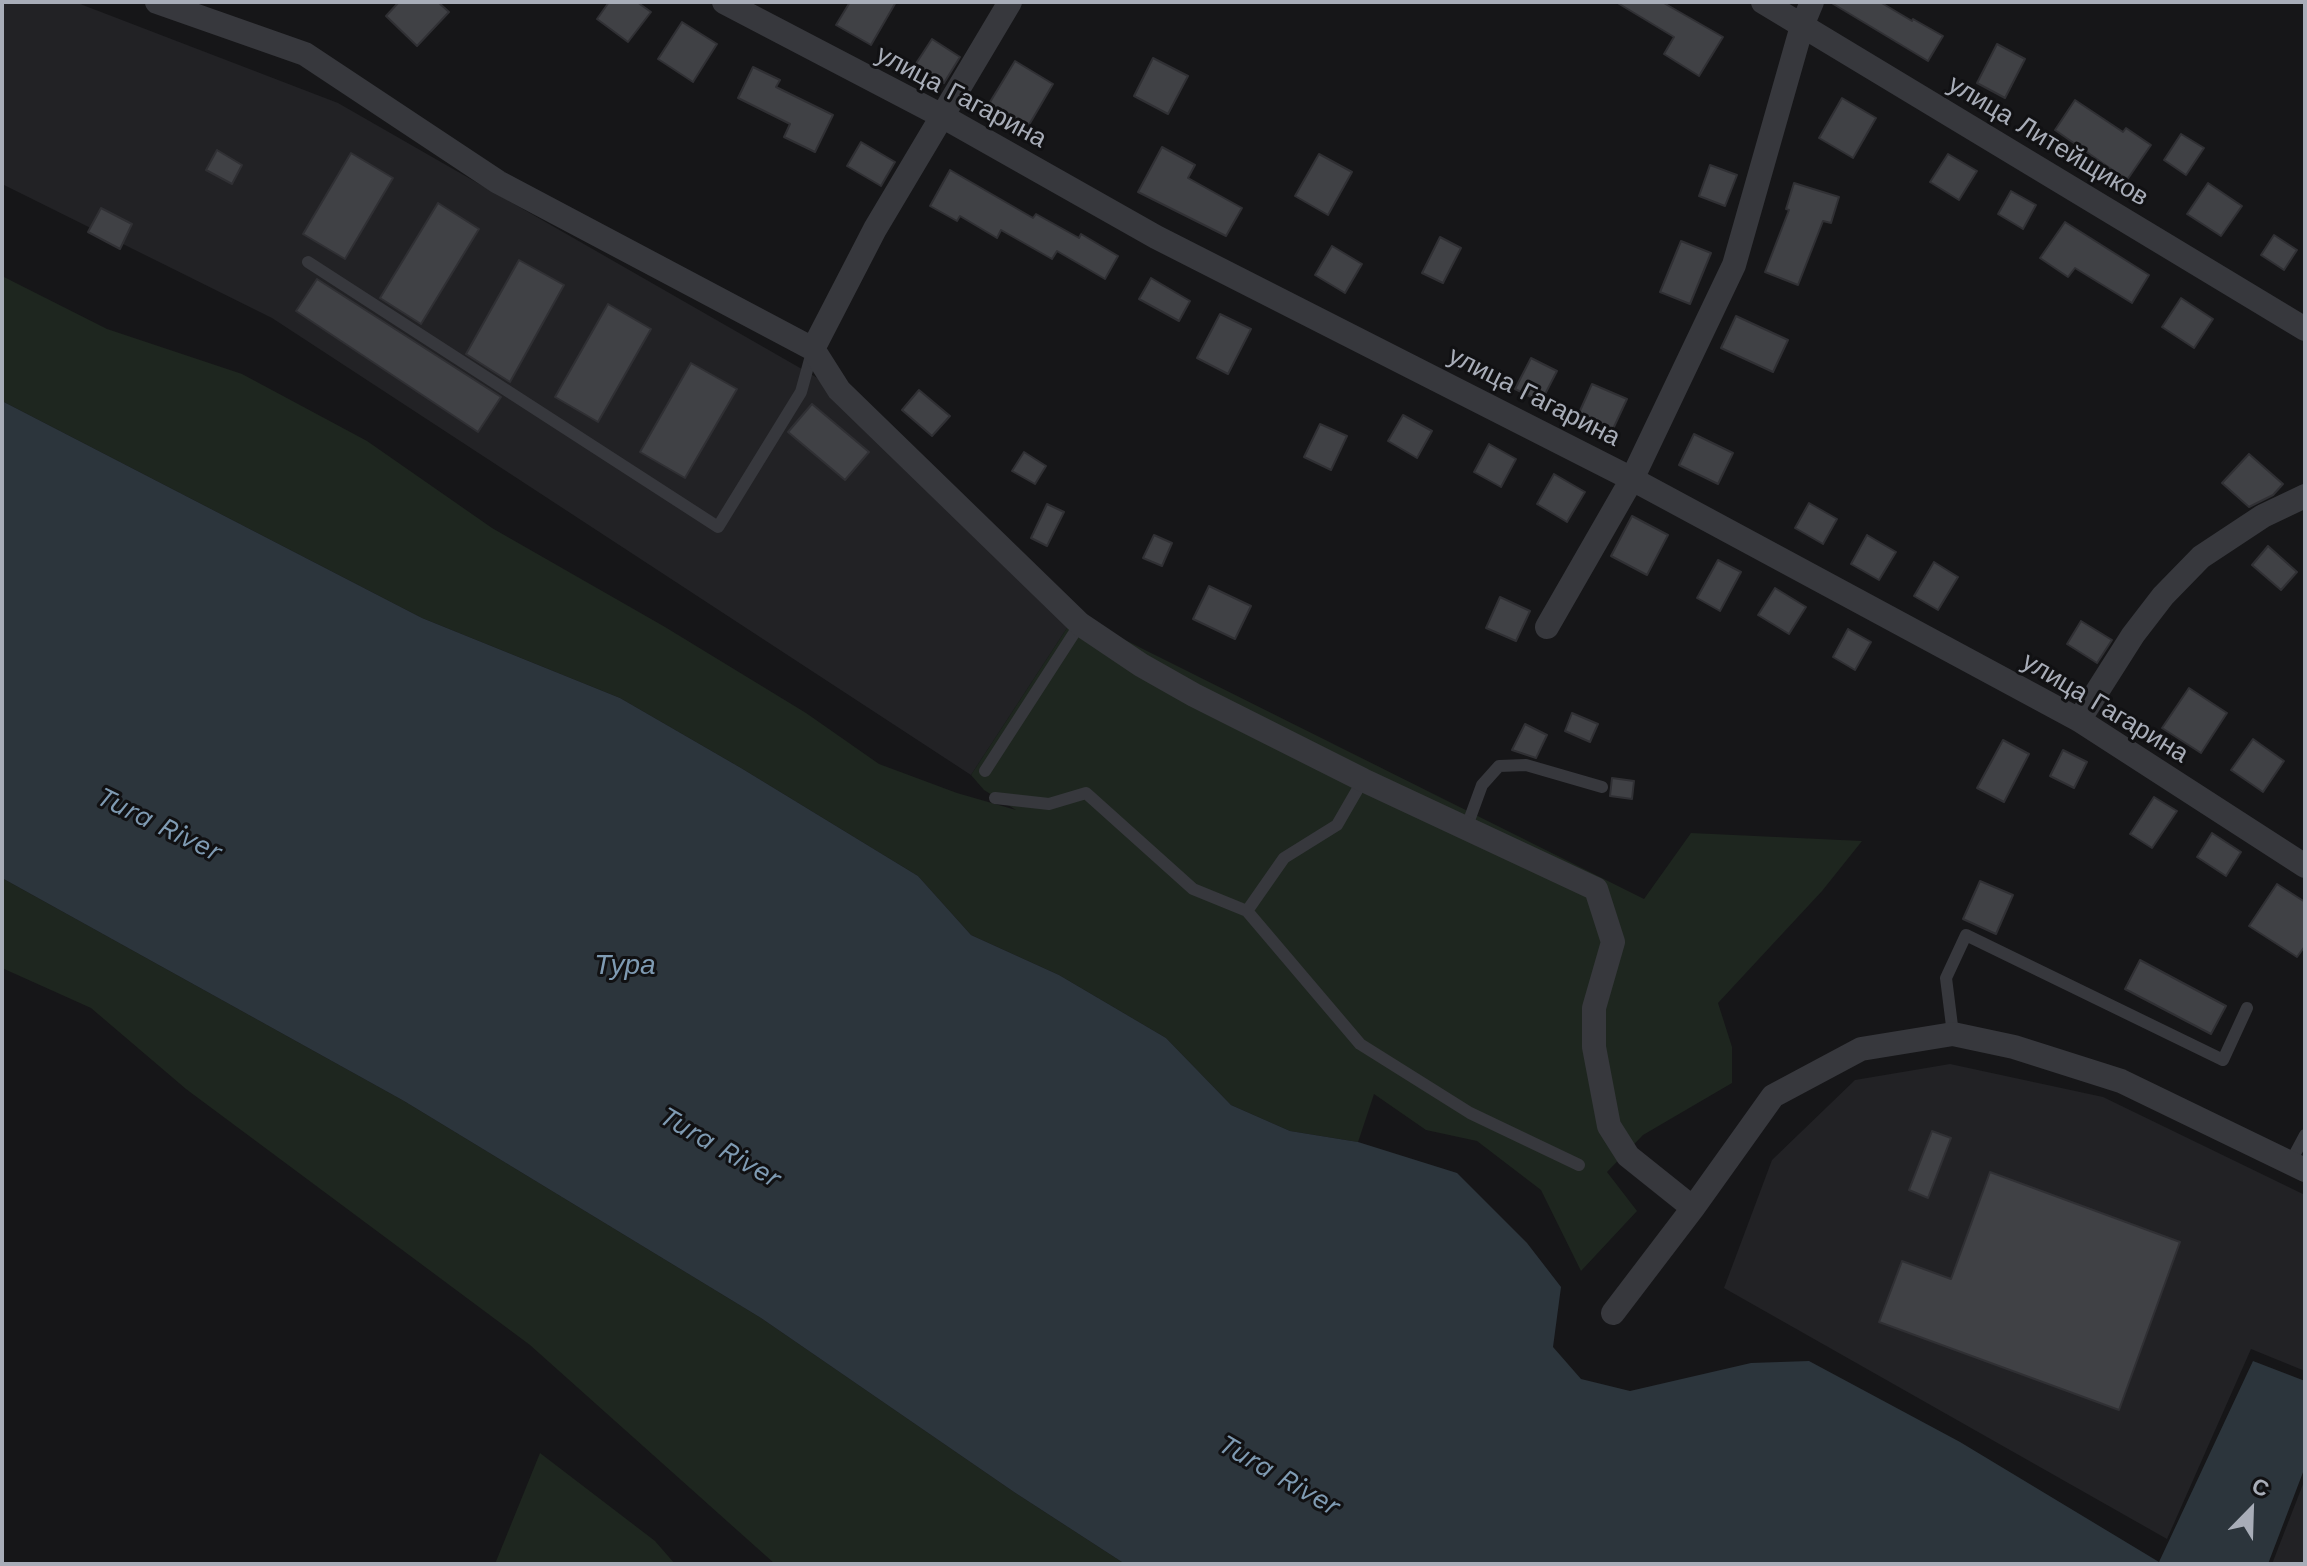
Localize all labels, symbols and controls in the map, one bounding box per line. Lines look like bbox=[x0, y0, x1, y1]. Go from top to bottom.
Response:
street label: улица Гагарина bbox=[870, 39, 1052, 155]
street label: улица Литейщиков bbox=[1942, 69, 2154, 213]
street label: улица Гагарина bbox=[1443, 340, 1625, 454]
street label: улица Гагарина bbox=[2016, 646, 2194, 770]
water label: Tura River bbox=[91, 780, 227, 870]
water label: Тура bbox=[594, 949, 656, 983]
water label: Tura River bbox=[653, 1100, 787, 1196]
water label: Tura River bbox=[1212, 1428, 1346, 1524]
north arrow bbox=[2211, 1470, 2291, 1550]
text: С bbox=[2248, 1473, 2273, 1502]

